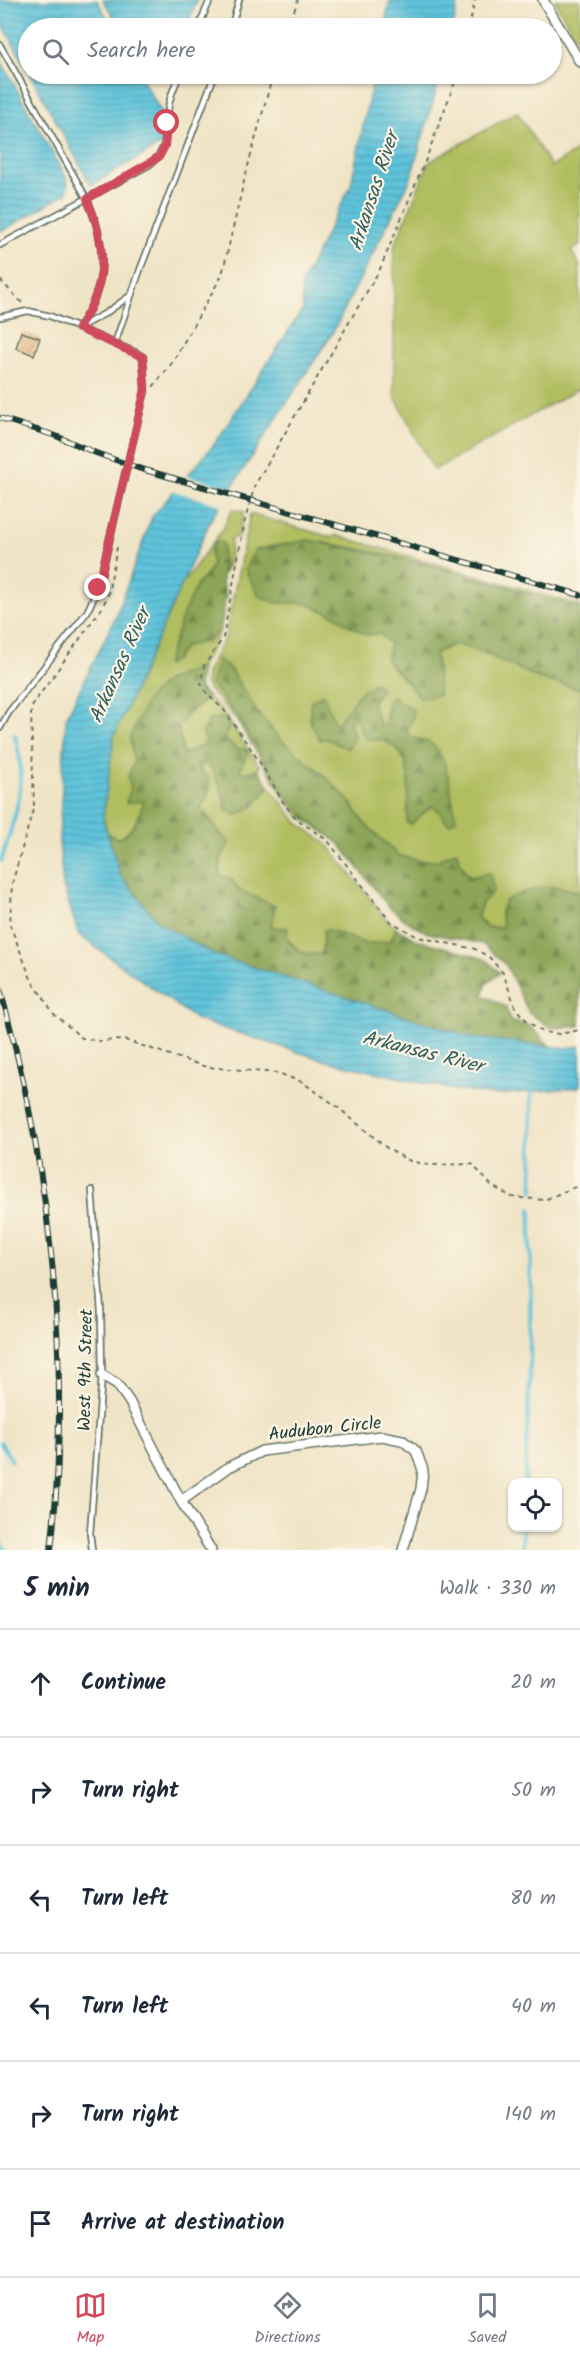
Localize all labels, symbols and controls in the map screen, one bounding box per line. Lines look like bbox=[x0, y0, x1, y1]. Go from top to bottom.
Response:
search box bbox=[18, 18, 562, 84]
text: Search here bbox=[87, 34, 195, 69]
icon: search bbox=[39, 35, 72, 68]
route start bbox=[153, 109, 179, 135]
water label: Arkansas River bbox=[341, 124, 410, 255]
route end bbox=[84, 574, 110, 600]
water label: Arkansas River bbox=[81, 599, 162, 729]
water label: Arkansas River bbox=[359, 1023, 490, 1084]
street label: West 9th Street bbox=[71, 1308, 102, 1431]
street label: Audubon Circle bbox=[267, 1409, 383, 1450]
map controls bbox=[508, 1478, 562, 1532]
button: locate bbox=[508, 1478, 562, 1532]
text: 5 min bbox=[24, 1568, 90, 1610]
text: Walk · 330 m bbox=[439, 1573, 556, 1605]
text: Continue bbox=[81, 1666, 166, 1701]
icon: ahead bbox=[24, 1667, 57, 1700]
text: 20 m bbox=[510, 1667, 556, 1699]
text: Turn right bbox=[81, 1774, 179, 1809]
icon: right bbox=[24, 1775, 57, 1808]
text: 50 m bbox=[511, 1775, 556, 1807]
text: Turn left bbox=[81, 1882, 168, 1917]
icon: left bbox=[24, 1883, 57, 1916]
text: 80 m bbox=[510, 1883, 556, 1915]
text: Turn left bbox=[81, 1990, 168, 2025]
icon: left bbox=[24, 1991, 57, 2024]
text: 40 m bbox=[511, 1991, 556, 2023]
text: Turn right bbox=[81, 2098, 179, 2133]
icon: right bbox=[24, 2099, 57, 2132]
text: 140 m bbox=[505, 2099, 556, 2131]
text: Arrive at destination bbox=[81, 2206, 284, 2241]
icon: arrive bbox=[24, 2207, 57, 2240]
tab: Map bbox=[74, 2289, 107, 2350]
tab: Directions bbox=[254, 2289, 321, 2350]
tab: Saved bbox=[468, 2289, 506, 2350]

